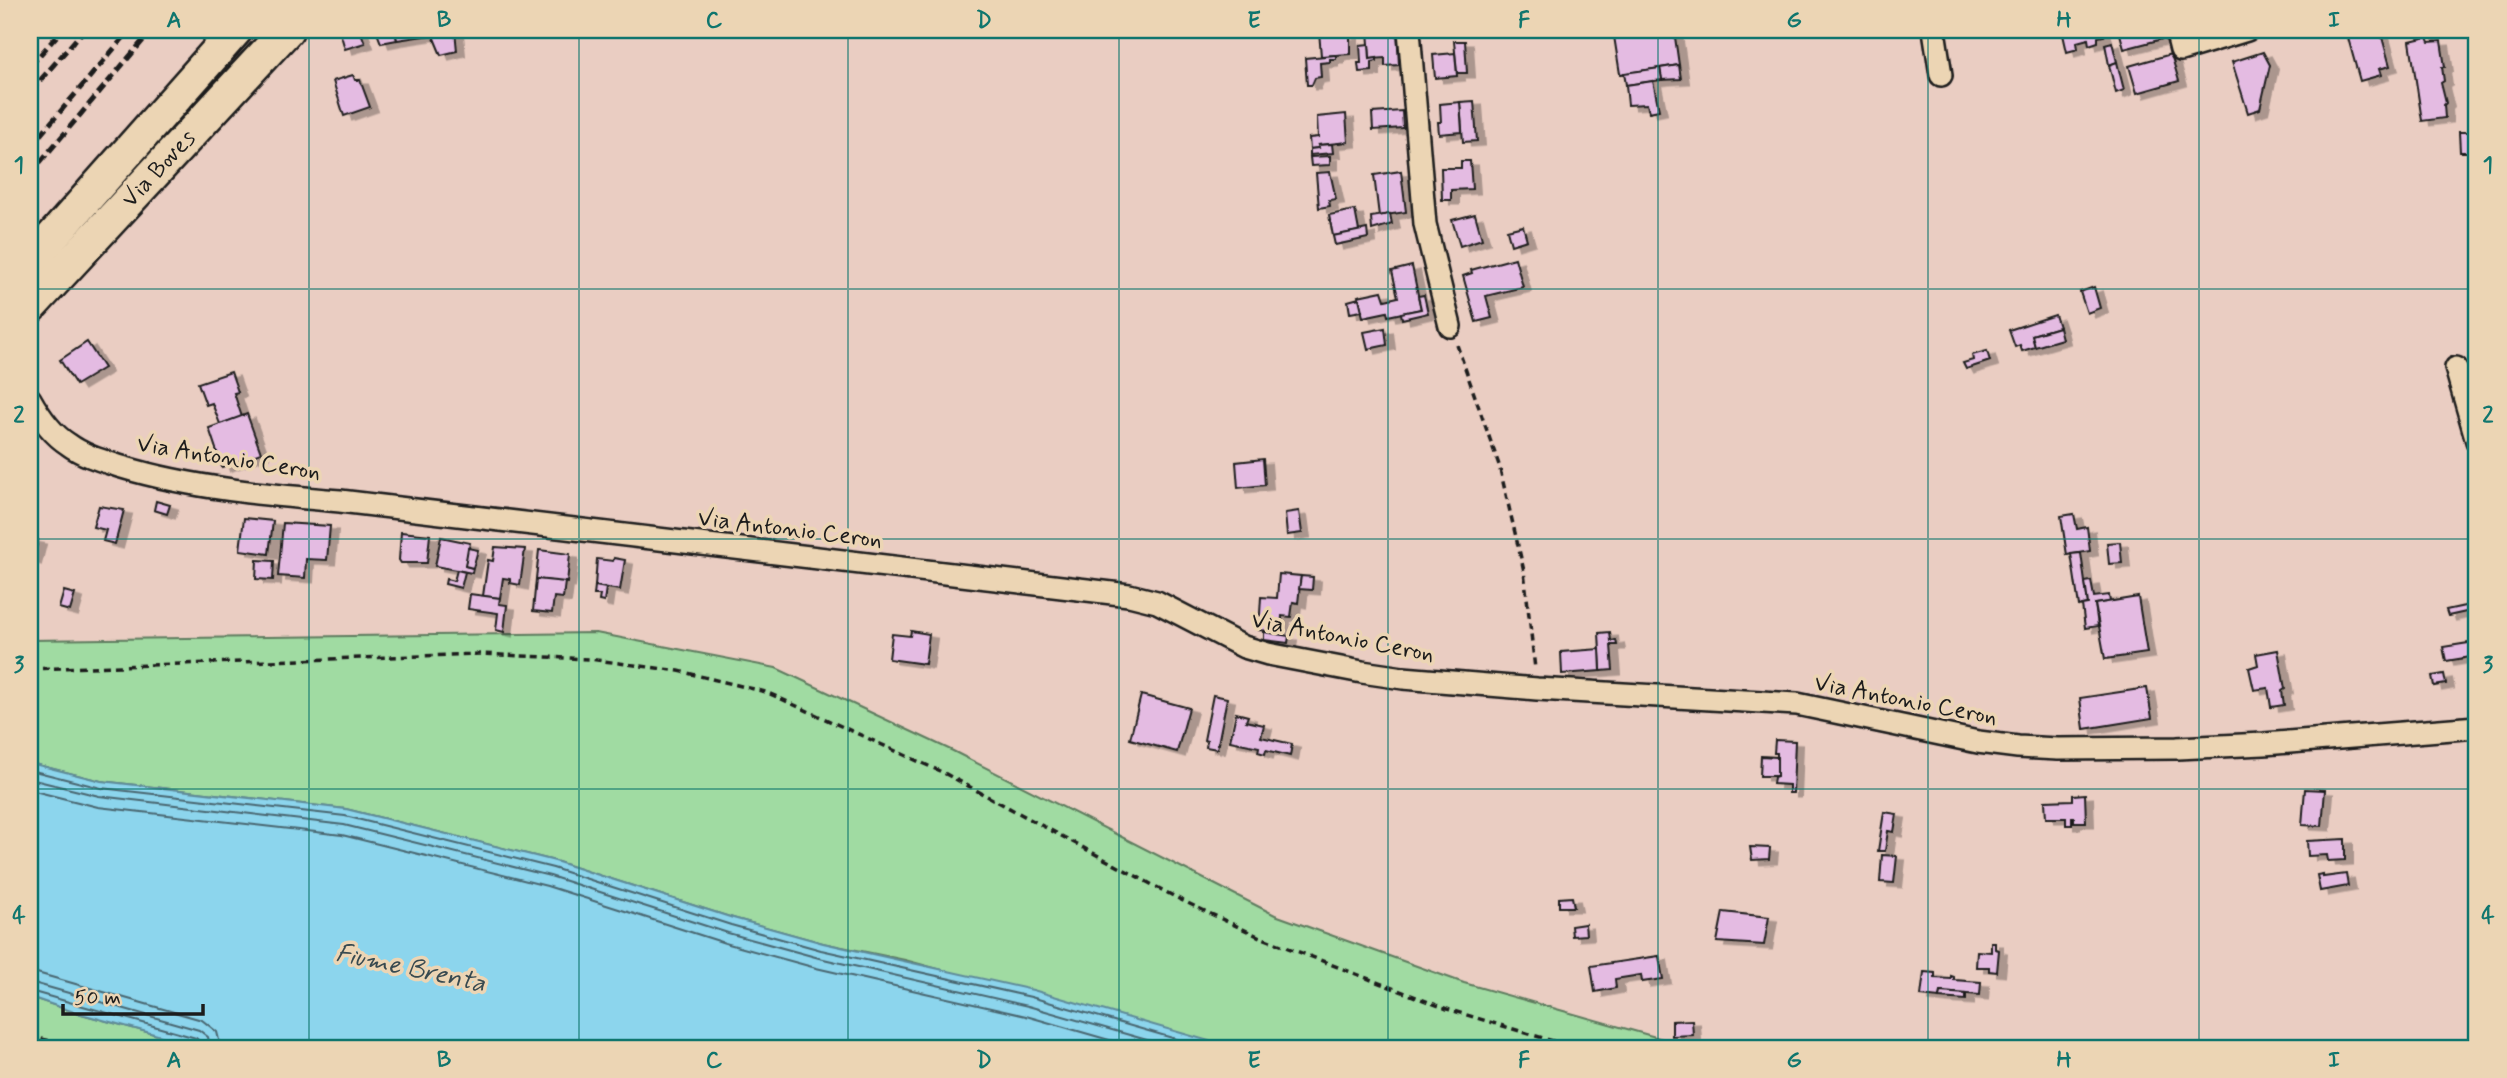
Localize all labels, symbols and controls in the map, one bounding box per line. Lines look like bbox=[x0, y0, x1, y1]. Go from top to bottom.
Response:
text: A bbox=[166, 6, 182, 36]
text: B bbox=[437, 6, 452, 36]
text: C bbox=[706, 6, 723, 36]
text: D bbox=[976, 6, 992, 36]
text: E bbox=[1247, 6, 1261, 36]
text: F bbox=[1518, 6, 1530, 36]
text: G bbox=[1786, 6, 1802, 36]
text: H bbox=[2056, 6, 2072, 36]
text: I bbox=[2328, 6, 2340, 36]
street label: Via Boves bbox=[115, 123, 203, 215]
text: 1 bbox=[14, 151, 24, 181]
text: 1 bbox=[2483, 151, 2493, 181]
text: 2 bbox=[13, 401, 25, 431]
text: 2 bbox=[2482, 401, 2494, 431]
street label: Via Antonio Ceron bbox=[135, 429, 323, 488]
street label: Via Antonio Ceron bbox=[696, 503, 884, 556]
street label: Via Antonio Ceron bbox=[1249, 605, 1437, 670]
text: 3 bbox=[14, 651, 25, 681]
text: 3 bbox=[2483, 651, 2494, 681]
street label: Via Antonio Ceron bbox=[1812, 668, 2000, 733]
text: 4 bbox=[12, 901, 26, 931]
text: 4 bbox=[2481, 901, 2495, 931]
water label: Fiume Brenta bbox=[333, 937, 489, 1001]
scale bar bbox=[63, 973, 203, 1017]
text: 50 m bbox=[74, 984, 121, 1012]
text: A bbox=[166, 1046, 182, 1076]
text: B bbox=[437, 1046, 452, 1076]
text: C bbox=[706, 1046, 723, 1076]
text: D bbox=[976, 1046, 992, 1076]
text: E bbox=[1247, 1046, 1261, 1076]
text: F bbox=[1518, 1046, 1530, 1076]
text: G bbox=[1786, 1046, 1802, 1076]
text: H bbox=[2056, 1046, 2072, 1076]
text: I bbox=[2328, 1046, 2340, 1076]

